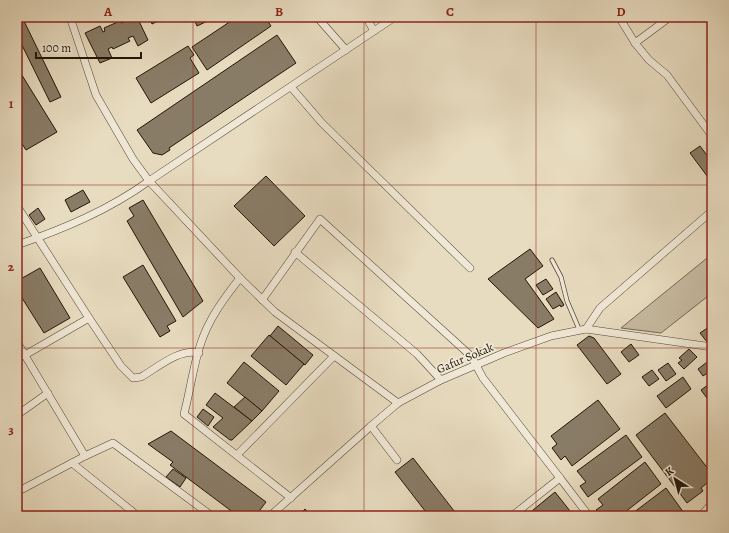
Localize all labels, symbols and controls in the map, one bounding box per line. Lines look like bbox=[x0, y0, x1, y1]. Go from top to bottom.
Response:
text: A bbox=[103, 3, 113, 20]
text: B bbox=[275, 3, 283, 20]
text: C bbox=[446, 3, 454, 20]
text: D bbox=[616, 3, 626, 20]
scale bar bbox=[36, 34, 141, 60]
text: 100 m bbox=[42, 40, 71, 56]
text: 1 bbox=[9, 95, 14, 112]
text: 2 bbox=[8, 258, 15, 275]
street label: Gafur Sokak bbox=[434, 339, 496, 377]
text: 3 bbox=[8, 421, 14, 438]
north arrow bbox=[655, 459, 695, 499]
text: K bbox=[662, 463, 677, 480]

